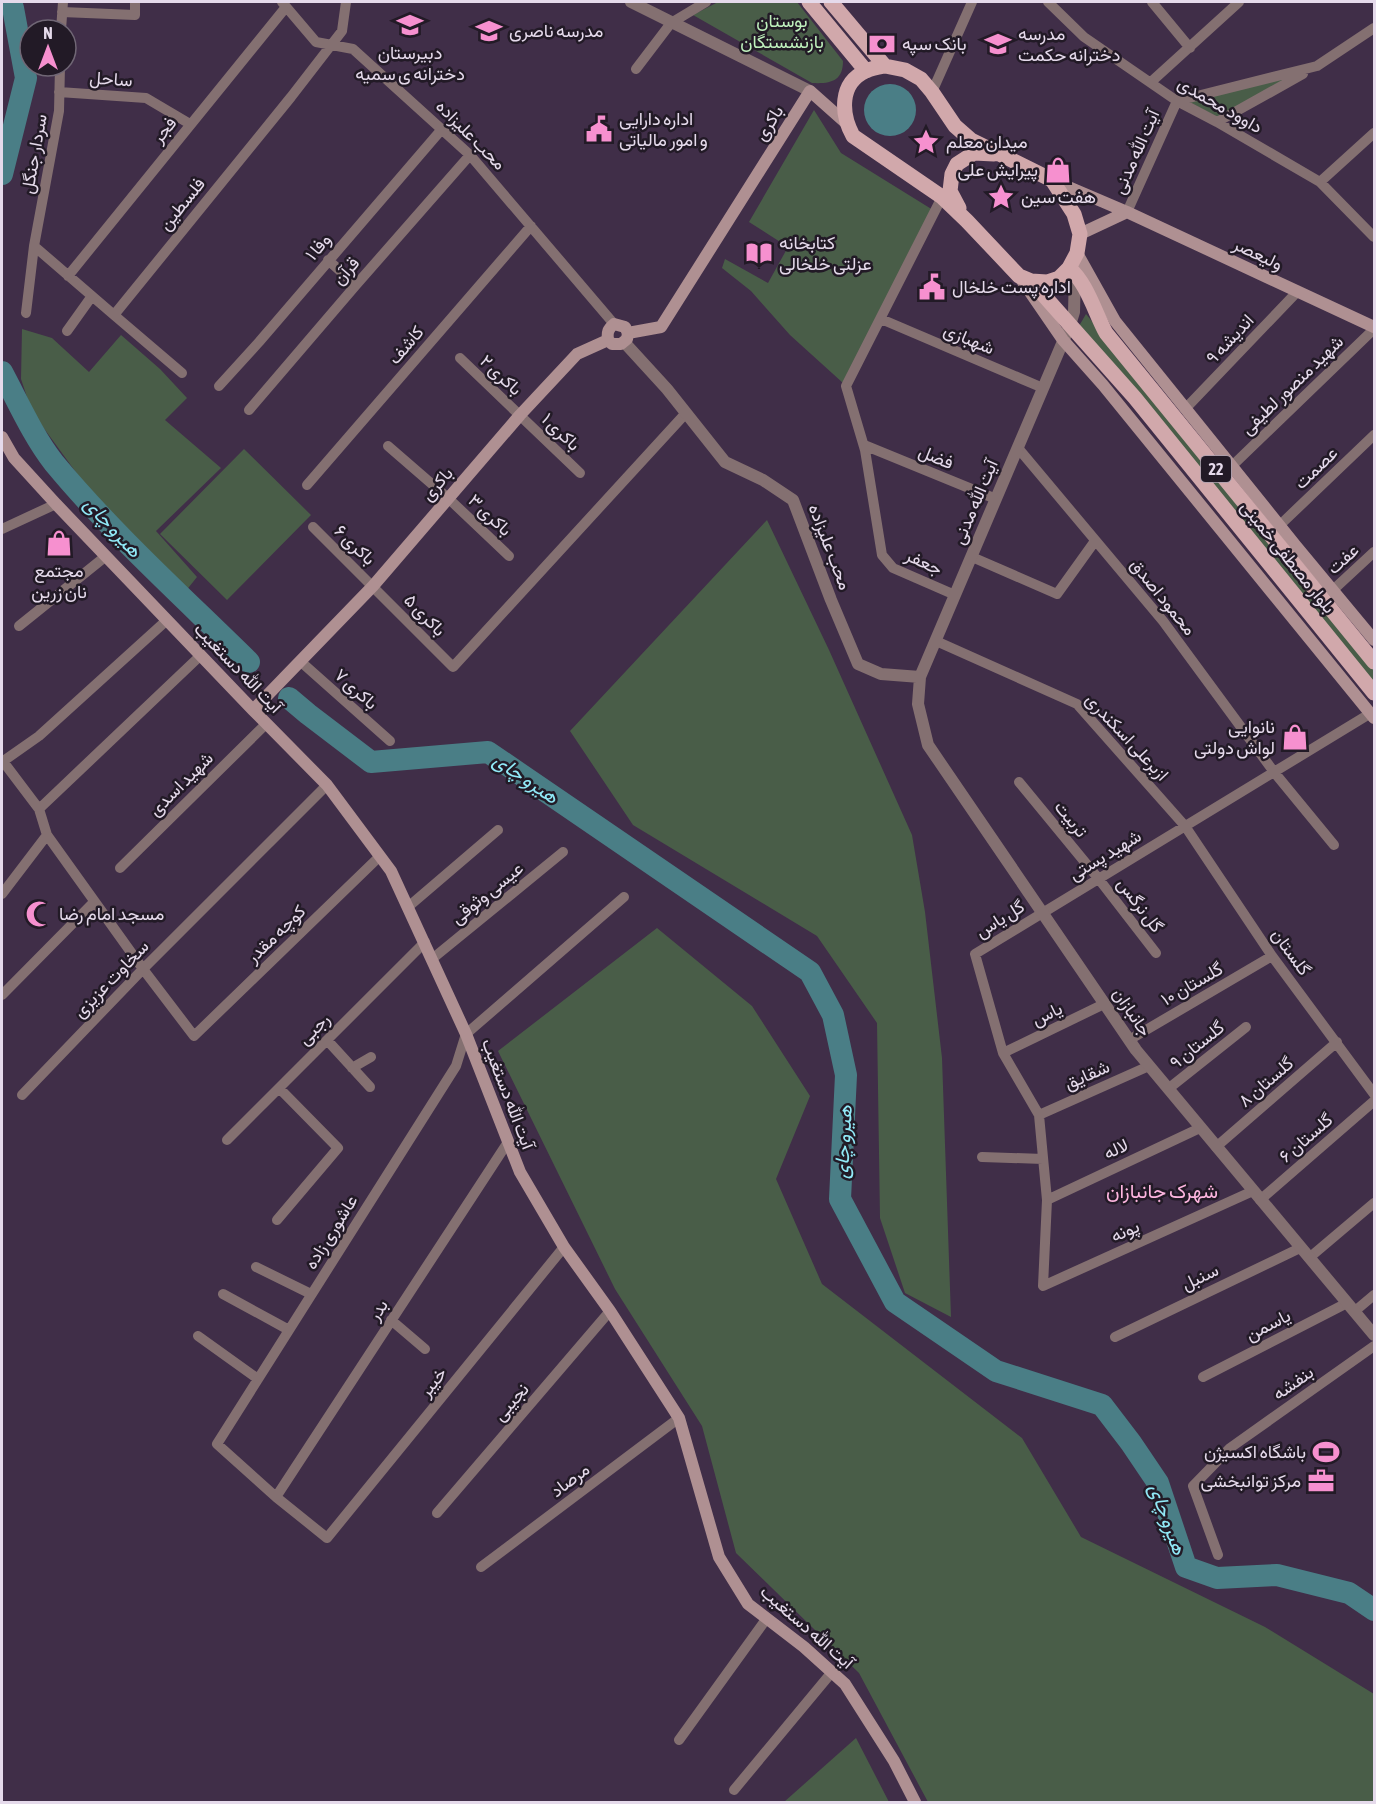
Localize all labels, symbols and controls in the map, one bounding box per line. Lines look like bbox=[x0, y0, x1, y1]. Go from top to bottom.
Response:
school or university icon: دبیرستان دخترانه ی سمیه bbox=[395, 10, 425, 40]
park label: بوستان بازنشستگان bbox=[740, 10, 824, 53]
school or university icon: مدرسه ناصری bbox=[474, 16, 504, 46]
north arrow bbox=[18, 18, 78, 78]
place label: مدرسه ناصری bbox=[509, 20, 603, 42]
place label: مدرسه دخترانه حکمت bbox=[1018, 23, 1120, 66]
text: N bbox=[43, 24, 53, 42]
bank icon: بانک سپه bbox=[867, 29, 897, 59]
school or university icon: مدرسه دخترانه حکمت bbox=[983, 29, 1013, 59]
place label: بانک سپه bbox=[902, 33, 967, 56]
place label: دبیرستان دخترانه ی سمیه bbox=[355, 42, 465, 85]
street label: ساحل bbox=[89, 67, 133, 91]
street label: داوود محمدی bbox=[1174, 72, 1266, 138]
street label: محب علیزاده bbox=[431, 95, 511, 175]
street label: باکری bbox=[750, 101, 788, 145]
street label: آیت الله مدنی bbox=[1108, 105, 1165, 198]
place label: اداره دارایی و امور مالیاتی bbox=[619, 108, 708, 151]
street label: سردار جنگل bbox=[16, 112, 52, 196]
street label: فجر bbox=[146, 112, 181, 148]
public building icon: اداره دارایی و امور مالیاتی bbox=[584, 114, 614, 144]
place icon: میدان معلم bbox=[911, 127, 941, 157]
place label: میدان معلم bbox=[946, 131, 1028, 154]
shop icon: پیرایش علی bbox=[1043, 155, 1073, 185]
place label: پیرایش علی bbox=[958, 159, 1038, 182]
street label: فلسطین bbox=[154, 173, 210, 235]
place icon: هفت سین bbox=[986, 182, 1016, 212]
place label: هفت سین bbox=[1021, 186, 1096, 208]
street label: وفا ۱ bbox=[300, 229, 336, 265]
place label: کتابخانه عزلتی خلخالی bbox=[779, 232, 872, 275]
street label: ولیعصر bbox=[1229, 233, 1286, 275]
library icon: کتابخانه عزلتی خلخالی bbox=[744, 238, 774, 268]
street label: قرآن bbox=[328, 252, 364, 290]
public building icon: اداره پست خلخال bbox=[917, 272, 947, 302]
place label: اداره پست خلخال bbox=[952, 276, 1071, 299]
street label: اندیشه ۹ bbox=[1201, 309, 1258, 368]
street label: شهبازی bbox=[940, 319, 998, 359]
street label: کاشف bbox=[383, 321, 428, 368]
street label: شهید منصور لطیفی bbox=[1236, 331, 1348, 439]
street label: باکری ۲ bbox=[475, 350, 527, 400]
street label: باکری ۱ bbox=[537, 408, 585, 456]
street label: فضل bbox=[915, 440, 957, 474]
street label: عصمت bbox=[1290, 442, 1342, 493]
street label: آیت‌ الله مدنی bbox=[947, 455, 1003, 548]
road number: 22 bbox=[1201, 456, 1231, 482]
street label: باکری bbox=[416, 463, 458, 505]
street label: باکری ۳ bbox=[463, 489, 517, 541]
water label: هیرو چای bbox=[78, 492, 148, 564]
street label: بلوار مصطفی خمینی bbox=[1236, 496, 1340, 618]
street label: محب علیزاده bbox=[804, 501, 856, 593]
street label: باکری ۶ bbox=[330, 520, 380, 570]
shop icon: مجتمع نان زرین bbox=[44, 528, 74, 558]
street label: عفت bbox=[1323, 539, 1363, 578]
street label: جعفر bbox=[901, 544, 946, 580]
street label: محمود اصدق bbox=[1125, 554, 1201, 640]
place label: مجتمع نان زرین bbox=[31, 560, 87, 603]
street label: باکری ۵ bbox=[399, 589, 451, 641]
street label: آیت الله دستغیب bbox=[190, 618, 288, 718]
street label: باکری ۷ bbox=[330, 664, 382, 714]
street label: ازبرعلی اسکندری bbox=[1081, 689, 1173, 785]
place label: نانوایی لواش دولتی bbox=[1194, 716, 1275, 759]
shop icon: نانوایی لواش دولتی bbox=[1280, 722, 1310, 752]
street label: شهید اسدی bbox=[144, 747, 218, 821]
water label: هیرو چای bbox=[488, 747, 564, 811]
street label: تربیت bbox=[1050, 796, 1092, 842]
street label: شهید پستی bbox=[1065, 825, 1146, 886]
street label: عیسی وثوقی bbox=[446, 857, 528, 929]
street label: گل نرگس bbox=[1112, 873, 1168, 937]
street label: گل یاس bbox=[971, 895, 1029, 943]
mosque icon: مسجد امام رضا bbox=[24, 899, 54, 929]
street label: کوچه مقدر bbox=[241, 900, 311, 969]
place label: مسجد امام رضا bbox=[59, 903, 164, 926]
street label: گلستان bbox=[1267, 924, 1315, 979]
street label: سخاوت عزیزی bbox=[68, 936, 154, 1022]
street label: گلستان ۱۰ bbox=[1157, 957, 1226, 1010]
street label: جانبازان bbox=[1108, 983, 1156, 1041]
street label: یاس bbox=[1028, 997, 1066, 1031]
street label: رجبی bbox=[293, 1008, 335, 1050]
street label: گلستان ۹ bbox=[1165, 1016, 1228, 1073]
street label: آیت الله دستغیب bbox=[478, 1035, 540, 1154]
street label: گلستان ۸ bbox=[1234, 1052, 1297, 1111]
street label: شقایق bbox=[1061, 1055, 1113, 1095]
water label: هیرو چای bbox=[829, 1104, 859, 1180]
street label: گلستان ۶ bbox=[1275, 1109, 1337, 1167]
street label: لاله bbox=[1100, 1134, 1131, 1163]
district label: شهرک جانبازان bbox=[1106, 1179, 1218, 1204]
street label: عاشوری زاده bbox=[299, 1191, 363, 1273]
street label: پونه bbox=[1107, 1215, 1143, 1248]
street label: سنبل bbox=[1178, 1259, 1222, 1295]
street label: بدر bbox=[362, 1295, 393, 1326]
street label: یاسمن bbox=[1242, 1304, 1294, 1346]
street label: بنفشه bbox=[1268, 1361, 1317, 1404]
street label: خیبر bbox=[414, 1363, 452, 1402]
street label: نجیبی bbox=[488, 1378, 534, 1426]
sports icon: باشگاه اکسیژن bbox=[1311, 1437, 1341, 1467]
place label: باشگاه اکسیژن bbox=[1204, 1441, 1306, 1463]
street label: مرصاد bbox=[546, 1458, 594, 1502]
office icon: مرکز توانبخشی bbox=[1306, 1466, 1336, 1496]
place label: مرکز توانبخشی bbox=[1200, 1470, 1301, 1492]
water label: هیرو چای bbox=[1142, 1480, 1192, 1559]
street label: آیت الله دستغیب bbox=[756, 1580, 860, 1674]

